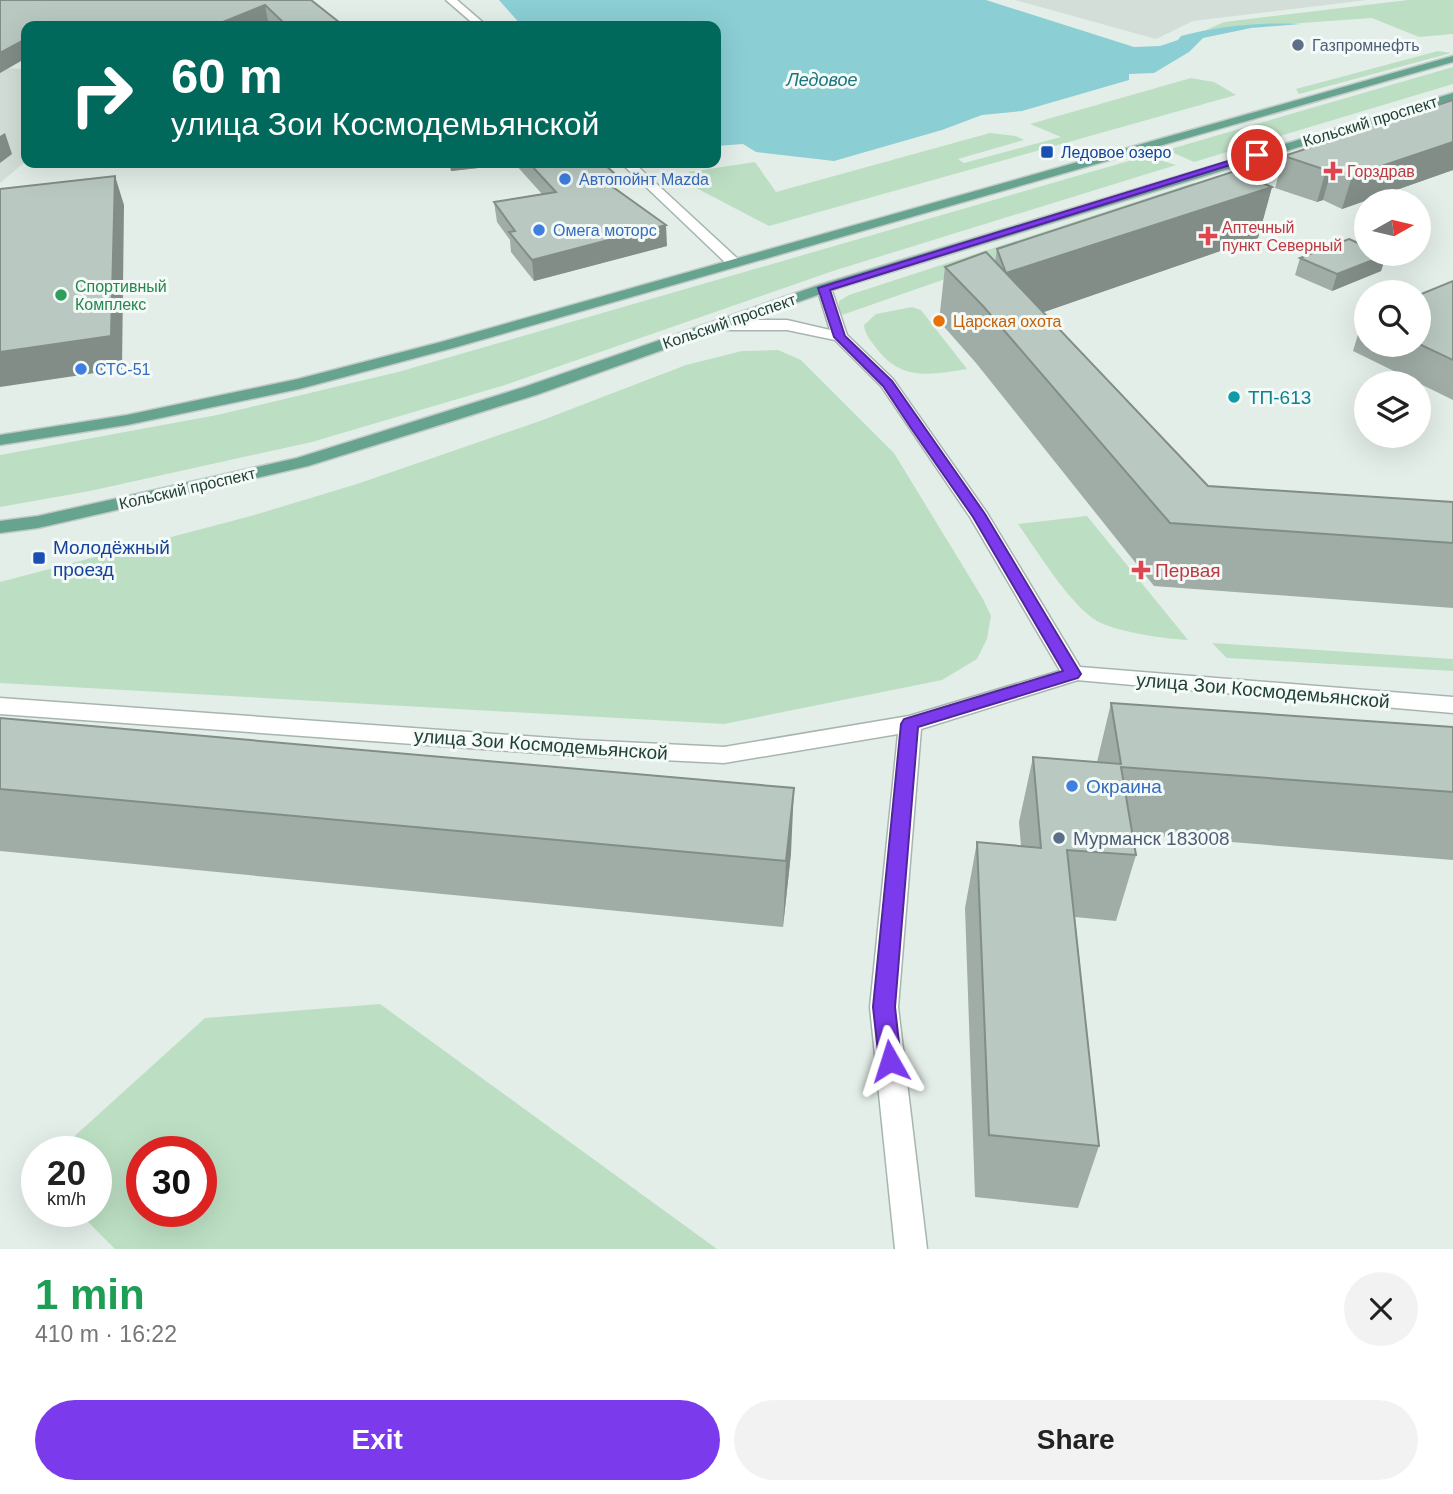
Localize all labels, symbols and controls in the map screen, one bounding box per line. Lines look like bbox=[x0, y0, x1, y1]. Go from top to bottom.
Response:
marker: Газпромнефть bbox=[1290, 37, 1306, 53]
place label: Газпромнефть bbox=[1312, 37, 1420, 54]
icon: right bbox=[56, 49, 147, 140]
text: 60 m bbox=[171, 49, 283, 103]
water label: Ледовое bbox=[785, 70, 858, 90]
street label: Кольский проспект bbox=[1301, 93, 1440, 150]
text: улица Зои Космодемьянской bbox=[171, 106, 599, 142]
pin bbox=[1227, 125, 1287, 185]
icon: arrive bbox=[1238, 136, 1276, 174]
marker: Ледовое озеро bbox=[1039, 144, 1055, 160]
place label: Ледовое озеро bbox=[1061, 144, 1172, 161]
marker: Горздрав bbox=[1325, 163, 1341, 179]
place label: Горздрав bbox=[1347, 163, 1415, 180]
marker: Автопойнт Mazda bbox=[557, 171, 573, 187]
place label: Автопойнт Mazda bbox=[579, 171, 709, 188]
north arrow bbox=[1354, 189, 1432, 266]
map controls bbox=[1354, 189, 1431, 448]
place label: Аптечный пункт Северный bbox=[1222, 219, 1342, 254]
marker: Омега моторс bbox=[531, 222, 547, 238]
place label: Омега моторс bbox=[553, 222, 657, 239]
marker: Аптечный пункт Северный bbox=[1200, 228, 1216, 244]
place label: Спортивный Комплекс bbox=[75, 278, 167, 313]
button: search bbox=[1354, 280, 1431, 357]
marker: Спортивный Комплекс bbox=[53, 287, 69, 303]
street label: Кольский проспект bbox=[660, 291, 798, 352]
marker: Царская охота bbox=[931, 313, 947, 329]
place label: Царская охота bbox=[953, 313, 1062, 330]
marker: СТС-51 bbox=[73, 361, 89, 377]
place label: СТС-51 bbox=[95, 361, 151, 378]
button: layers bbox=[1354, 371, 1431, 448]
place label: ТП-613 bbox=[1248, 387, 1311, 408]
marker: ТП-613 bbox=[1226, 389, 1242, 405]
street label: Кольский проспект bbox=[117, 464, 258, 512]
place label: Молодёжный проезд bbox=[53, 537, 170, 580]
marker: Молодёжный проезд bbox=[31, 550, 47, 566]
place label: Первая bbox=[1155, 560, 1221, 581]
marker: Первая bbox=[1133, 562, 1149, 578]
street label: улица Зои Космодемьянской bbox=[1135, 669, 1391, 712]
street label: улица Зои Космодемьянской bbox=[413, 725, 669, 764]
place label: Окраина bbox=[1086, 776, 1162, 797]
marker: Окраина bbox=[1064, 778, 1080, 794]
place label: Мурманск 183008 bbox=[1073, 828, 1230, 849]
marker: Мурманск 183008 bbox=[1051, 830, 1067, 846]
position arrow bbox=[853, 1024, 927, 1098]
speed limit sign: 30 bbox=[126, 1136, 217, 1227]
text: 20 bbox=[47, 1153, 86, 1192]
text: km/h bbox=[47, 1189, 86, 1209]
text: 1 min bbox=[35, 1271, 145, 1318]
button: close bbox=[1344, 1272, 1418, 1346]
text: 410 m · 16:22 bbox=[35, 1321, 177, 1347]
button: Exit bbox=[35, 1400, 720, 1480]
button: Share bbox=[734, 1400, 1418, 1480]

